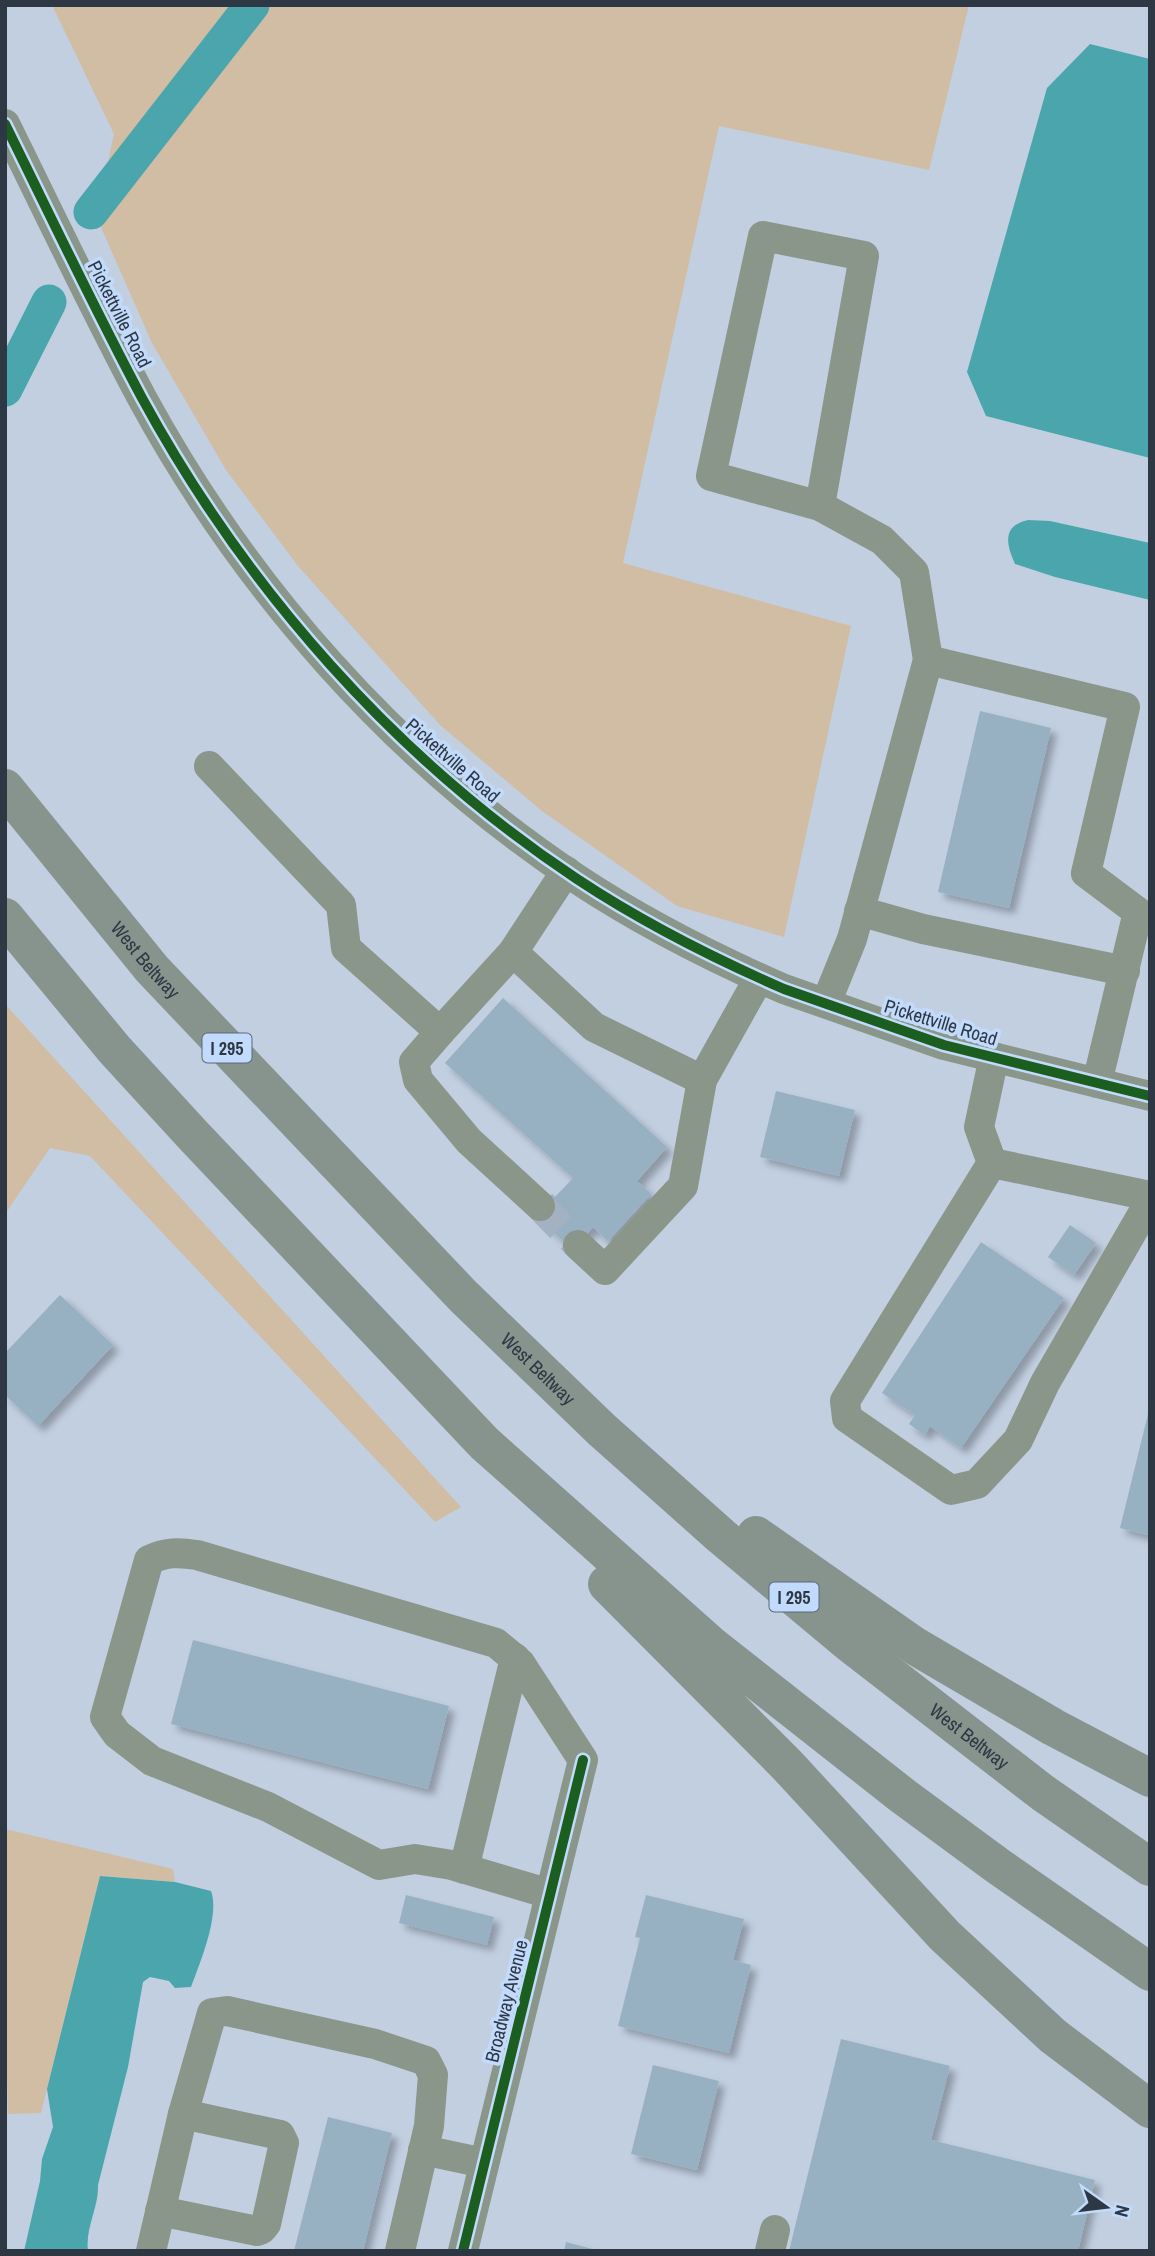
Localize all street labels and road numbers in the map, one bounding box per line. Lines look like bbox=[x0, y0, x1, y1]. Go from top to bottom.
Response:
street label: Pickettville Road bbox=[82, 256, 158, 372]
street label: Pickettville Road bbox=[400, 712, 506, 808]
street label: West Beltway bbox=[105, 916, 186, 1004]
street label: Pickettville Road bbox=[881, 992, 1001, 1052]
road number: I 295 bbox=[202, 1034, 252, 1063]
street label: West Beltway bbox=[495, 1327, 581, 1411]
road number: I 295 bbox=[770, 1582, 818, 1612]
street label: West Beltway bbox=[924, 1697, 1015, 1775]
street label: Broadway Avenue bbox=[478, 1937, 534, 2065]

